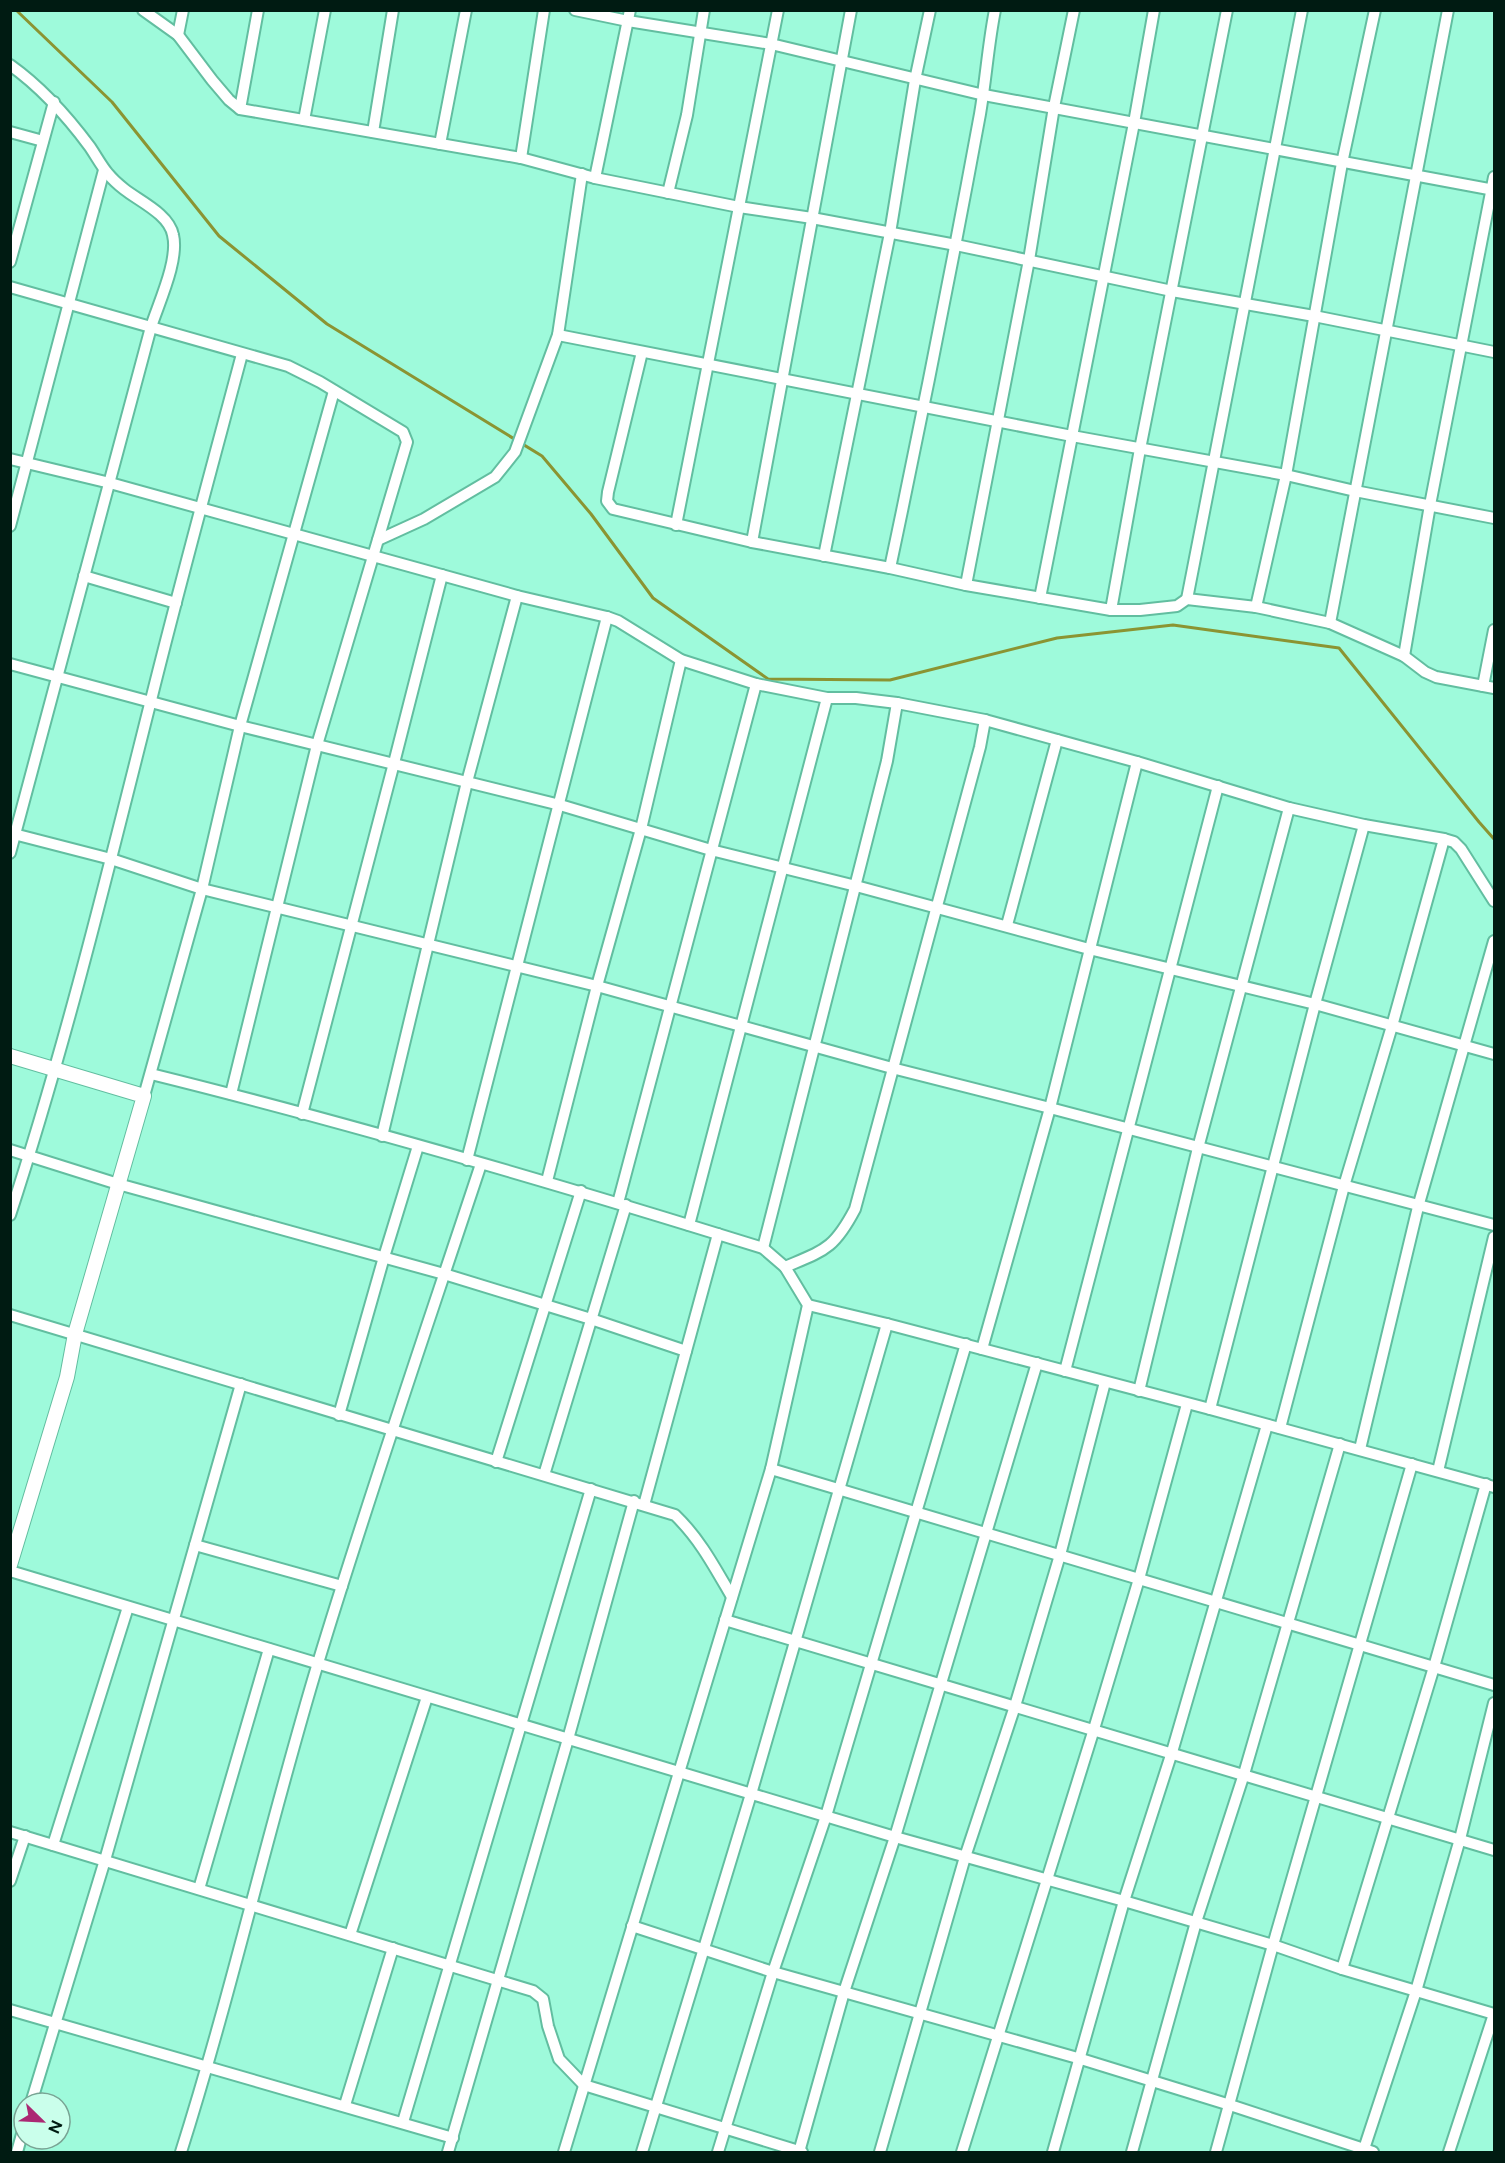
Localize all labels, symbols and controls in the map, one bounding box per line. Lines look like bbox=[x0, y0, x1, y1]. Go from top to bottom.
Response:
north arrow bbox=[12, 2091, 72, 2151]
text: N bbox=[44, 2117, 66, 2136]

